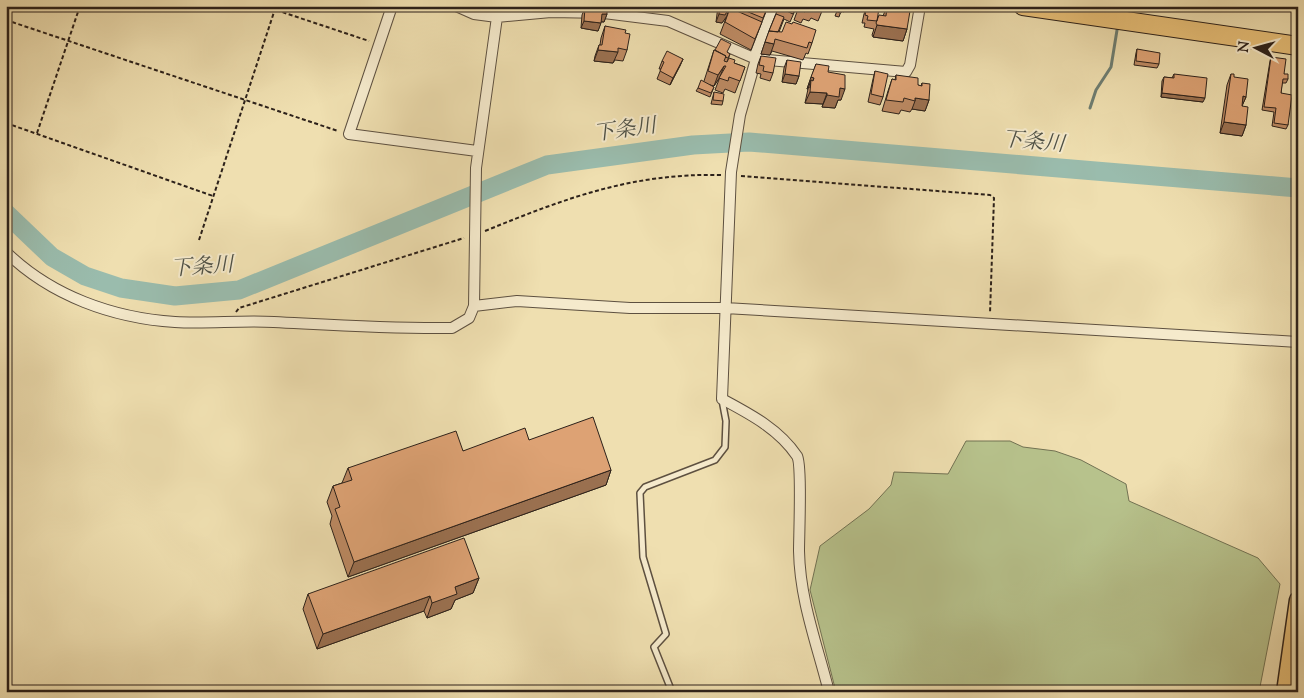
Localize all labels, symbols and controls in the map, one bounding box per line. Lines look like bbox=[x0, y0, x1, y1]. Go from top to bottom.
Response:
north arrow bbox=[1232, 22, 1282, 72]
text: N bbox=[1235, 40, 1256, 53]
water label: 下条川 bbox=[592, 111, 660, 150]
water label: 下条川 bbox=[1000, 125, 1068, 161]
water label: 下条川 bbox=[170, 251, 236, 285]

